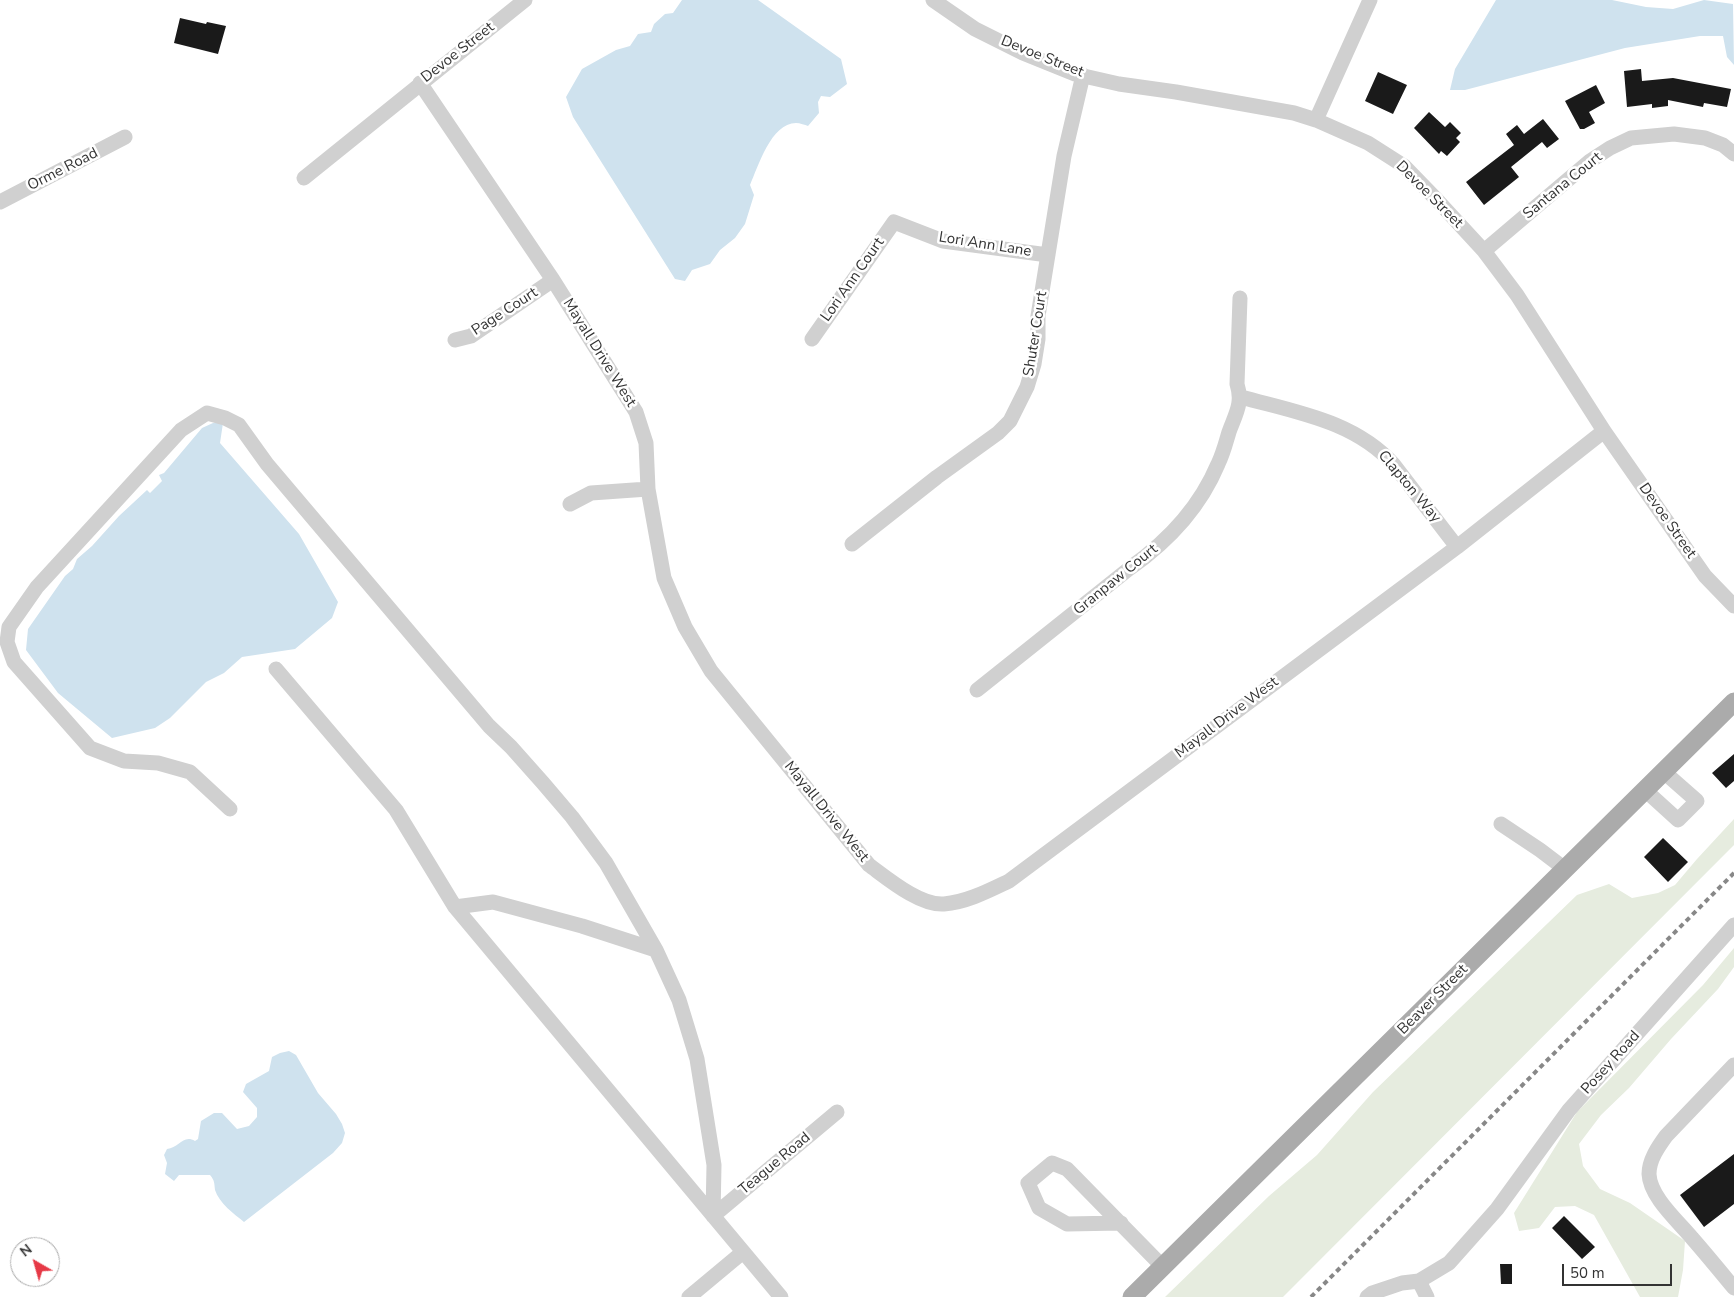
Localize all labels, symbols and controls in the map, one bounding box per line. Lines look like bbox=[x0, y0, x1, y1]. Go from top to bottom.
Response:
street label: Devoe Street bbox=[418, 19, 498, 87]
street label: Devoe Street bbox=[998, 32, 1086, 82]
street label: Orme Road bbox=[25, 145, 101, 195]
street label: Santana Court bbox=[1520, 149, 1606, 223]
street label: Devoe Street bbox=[1392, 158, 1466, 232]
street label: Lori Ann Lane bbox=[937, 229, 1033, 261]
street label: Lori Ann Court bbox=[817, 235, 889, 325]
street label: Page Court bbox=[469, 284, 541, 340]
street label: Shuter Court bbox=[1020, 290, 1052, 378]
street label: Mayall Drive West bbox=[558, 295, 640, 411]
street label: Clapton Way bbox=[1374, 447, 1444, 527]
street label: Devoe Street bbox=[1634, 480, 1700, 562]
street label: Granpaw Court bbox=[1070, 541, 1162, 619]
street label: Mayall Drive West bbox=[1172, 673, 1282, 763]
street label: Mayall Drive West bbox=[780, 758, 872, 866]
street label: Beaver Street bbox=[1394, 961, 1472, 1039]
street label: Posey Road bbox=[1578, 1028, 1644, 1098]
street label: Teague Road bbox=[736, 1129, 814, 1199]
north arrow bbox=[10, 1237, 60, 1287]
text: N bbox=[16, 1240, 36, 1261]
scale bar bbox=[1564, 1254, 1674, 1286]
text: 50 m bbox=[1570, 1263, 1605, 1283]

